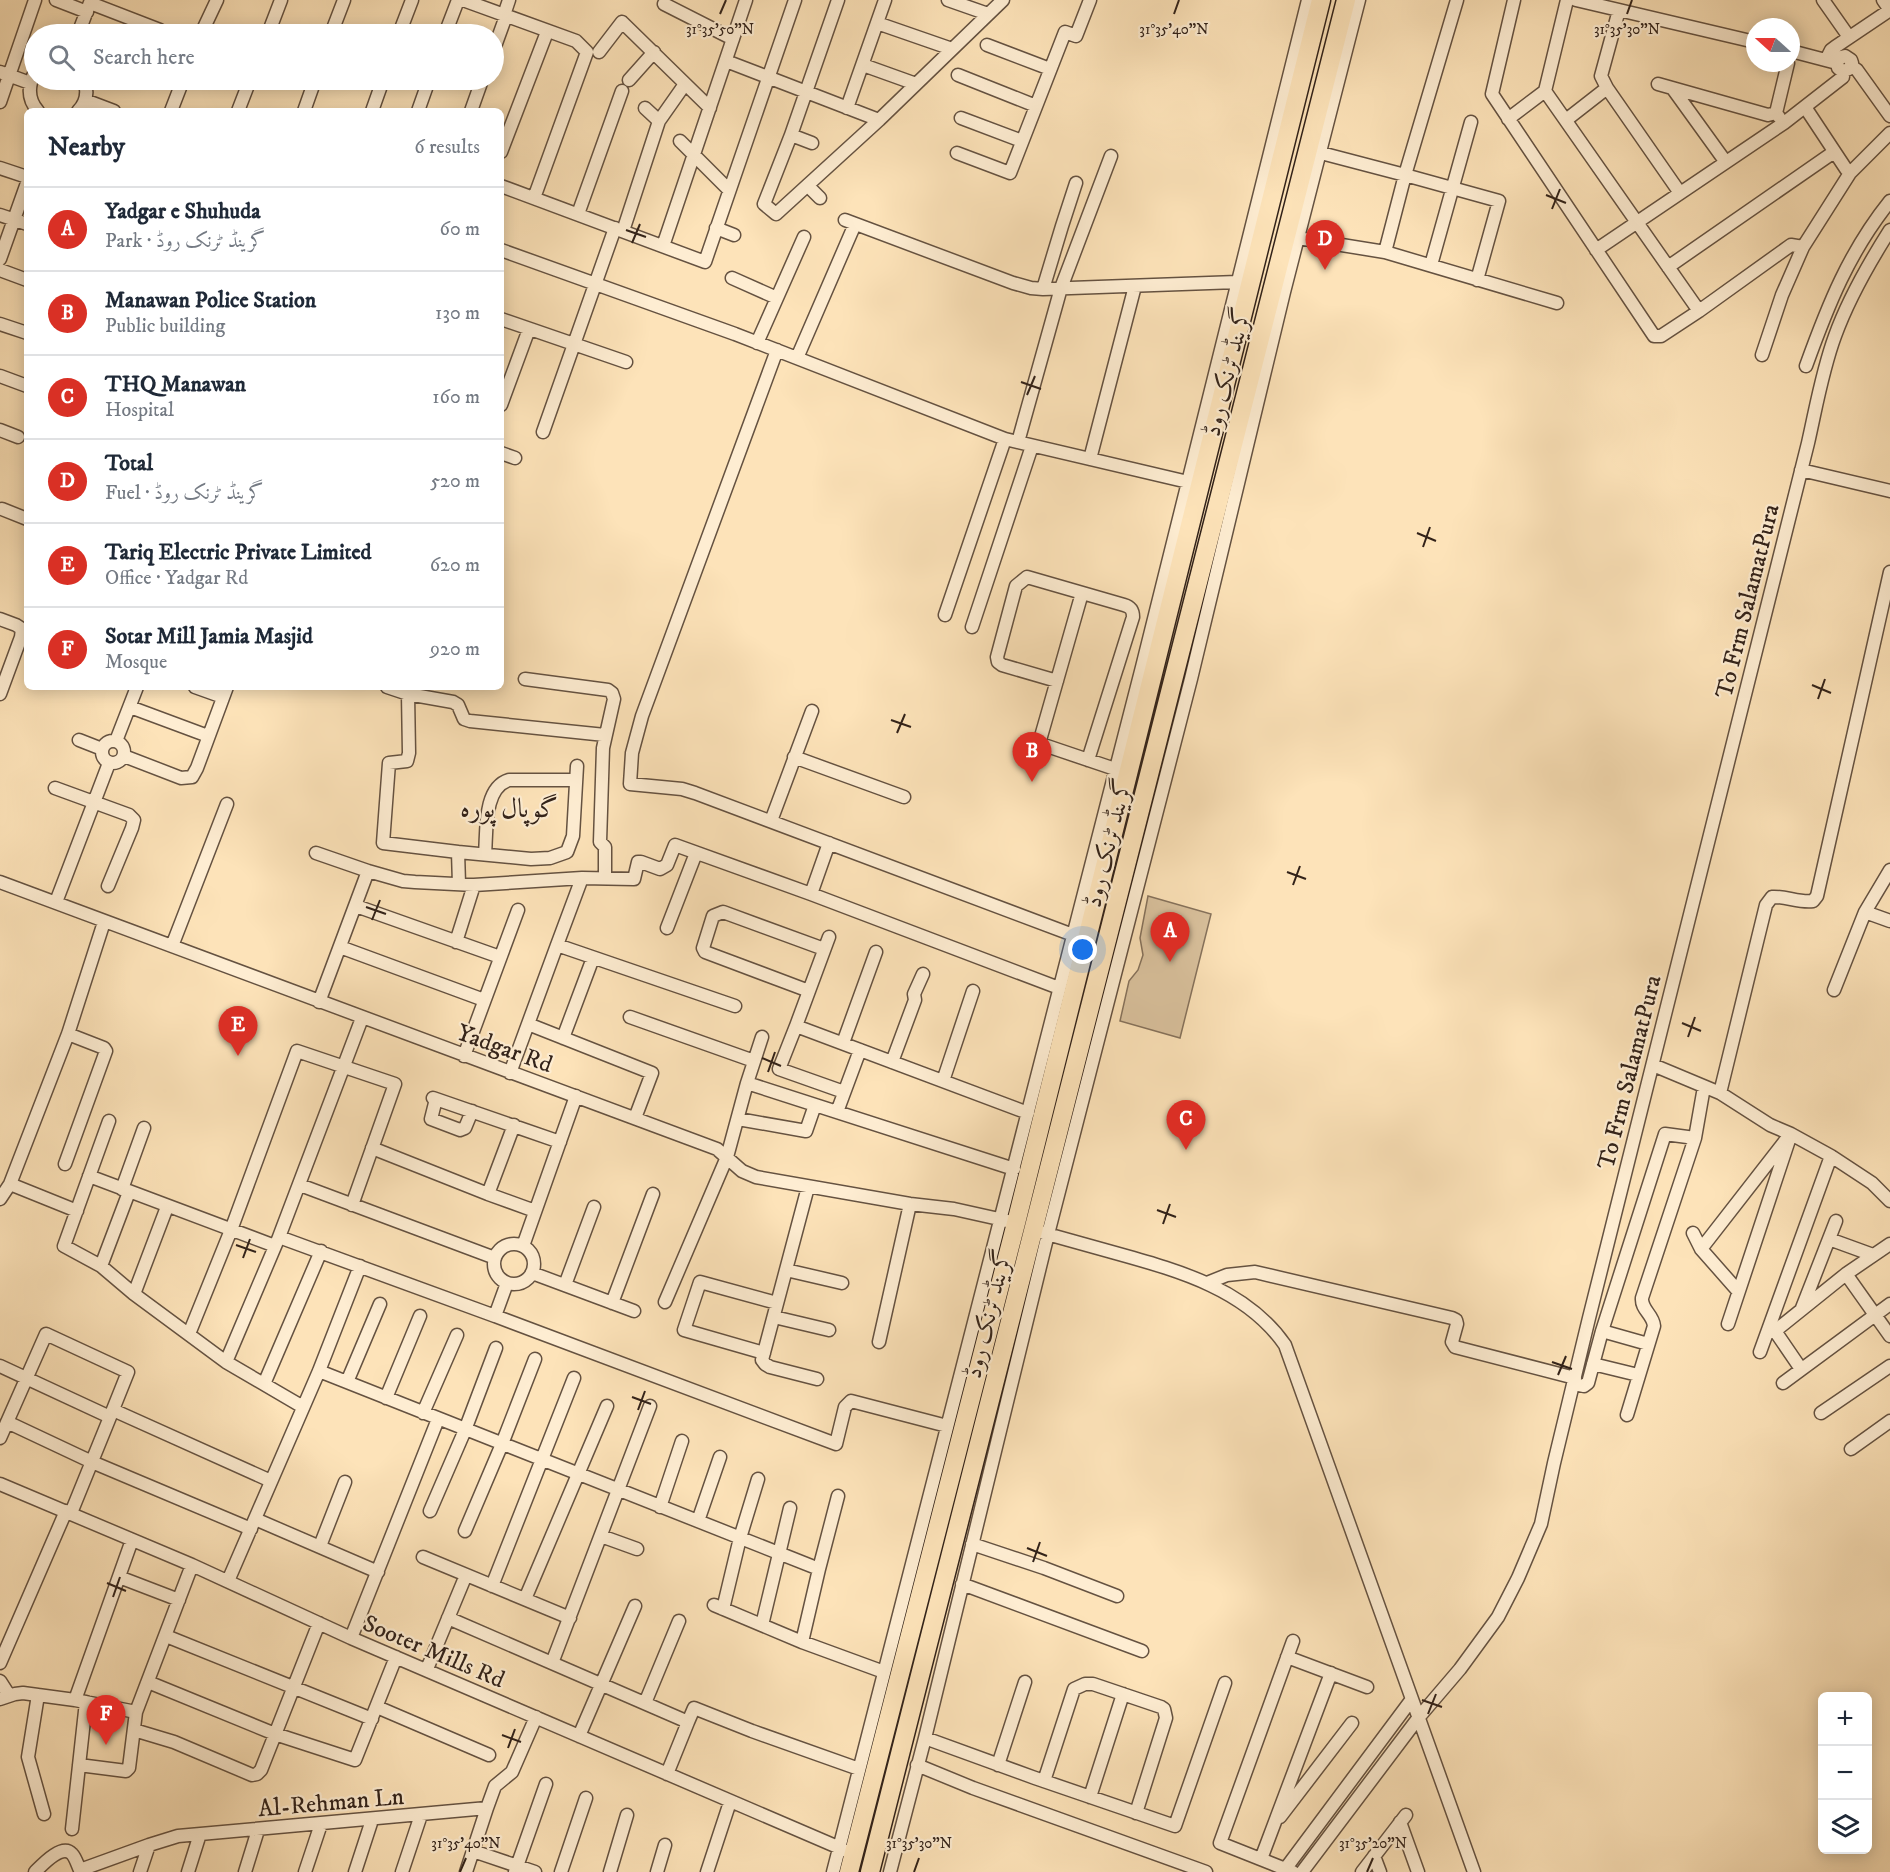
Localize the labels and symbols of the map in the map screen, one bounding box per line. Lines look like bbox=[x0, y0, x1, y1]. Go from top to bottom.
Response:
north arrow bbox=[1746, 18, 1800, 72]
text: 31°35'50"N bbox=[686, 20, 754, 39]
text: 31°35'40"N bbox=[1139, 20, 1209, 39]
text: 31°35'30"N bbox=[1594, 20, 1660, 39]
pin: D bbox=[1306, 220, 1344, 270]
street label: گرینڈ ٹرنک روڈ bbox=[1196, 304, 1258, 440]
street label: To Frm SalamatPura bbox=[1709, 500, 1787, 701]
pin: B bbox=[1012, 732, 1052, 782]
street label: گرینڈ ٹرنک روڈ bbox=[1077, 775, 1139, 911]
district label: گوپال پورہ bbox=[460, 792, 558, 827]
pin: A bbox=[1150, 912, 1190, 962]
your location bbox=[1068, 935, 1097, 964]
street label: To Frm SalamatPura bbox=[1591, 971, 1669, 1172]
pin: E bbox=[218, 1006, 258, 1056]
street label: Yadgar Rd bbox=[453, 1018, 557, 1080]
pin: C bbox=[1166, 1100, 1206, 1150]
street label: گرینڈ ٹرنک روڈ bbox=[957, 1246, 1019, 1382]
street label: Sooter Mills Rd bbox=[358, 1609, 509, 1695]
pin: F bbox=[86, 1696, 126, 1745]
street label: Al-Rehman Ln bbox=[257, 1782, 406, 1824]
text: 31°35'40"N bbox=[431, 1834, 501, 1853]
text: 31°35'30"N bbox=[886, 1834, 952, 1853]
text: 31°35'20"N bbox=[1339, 1834, 1407, 1853]

